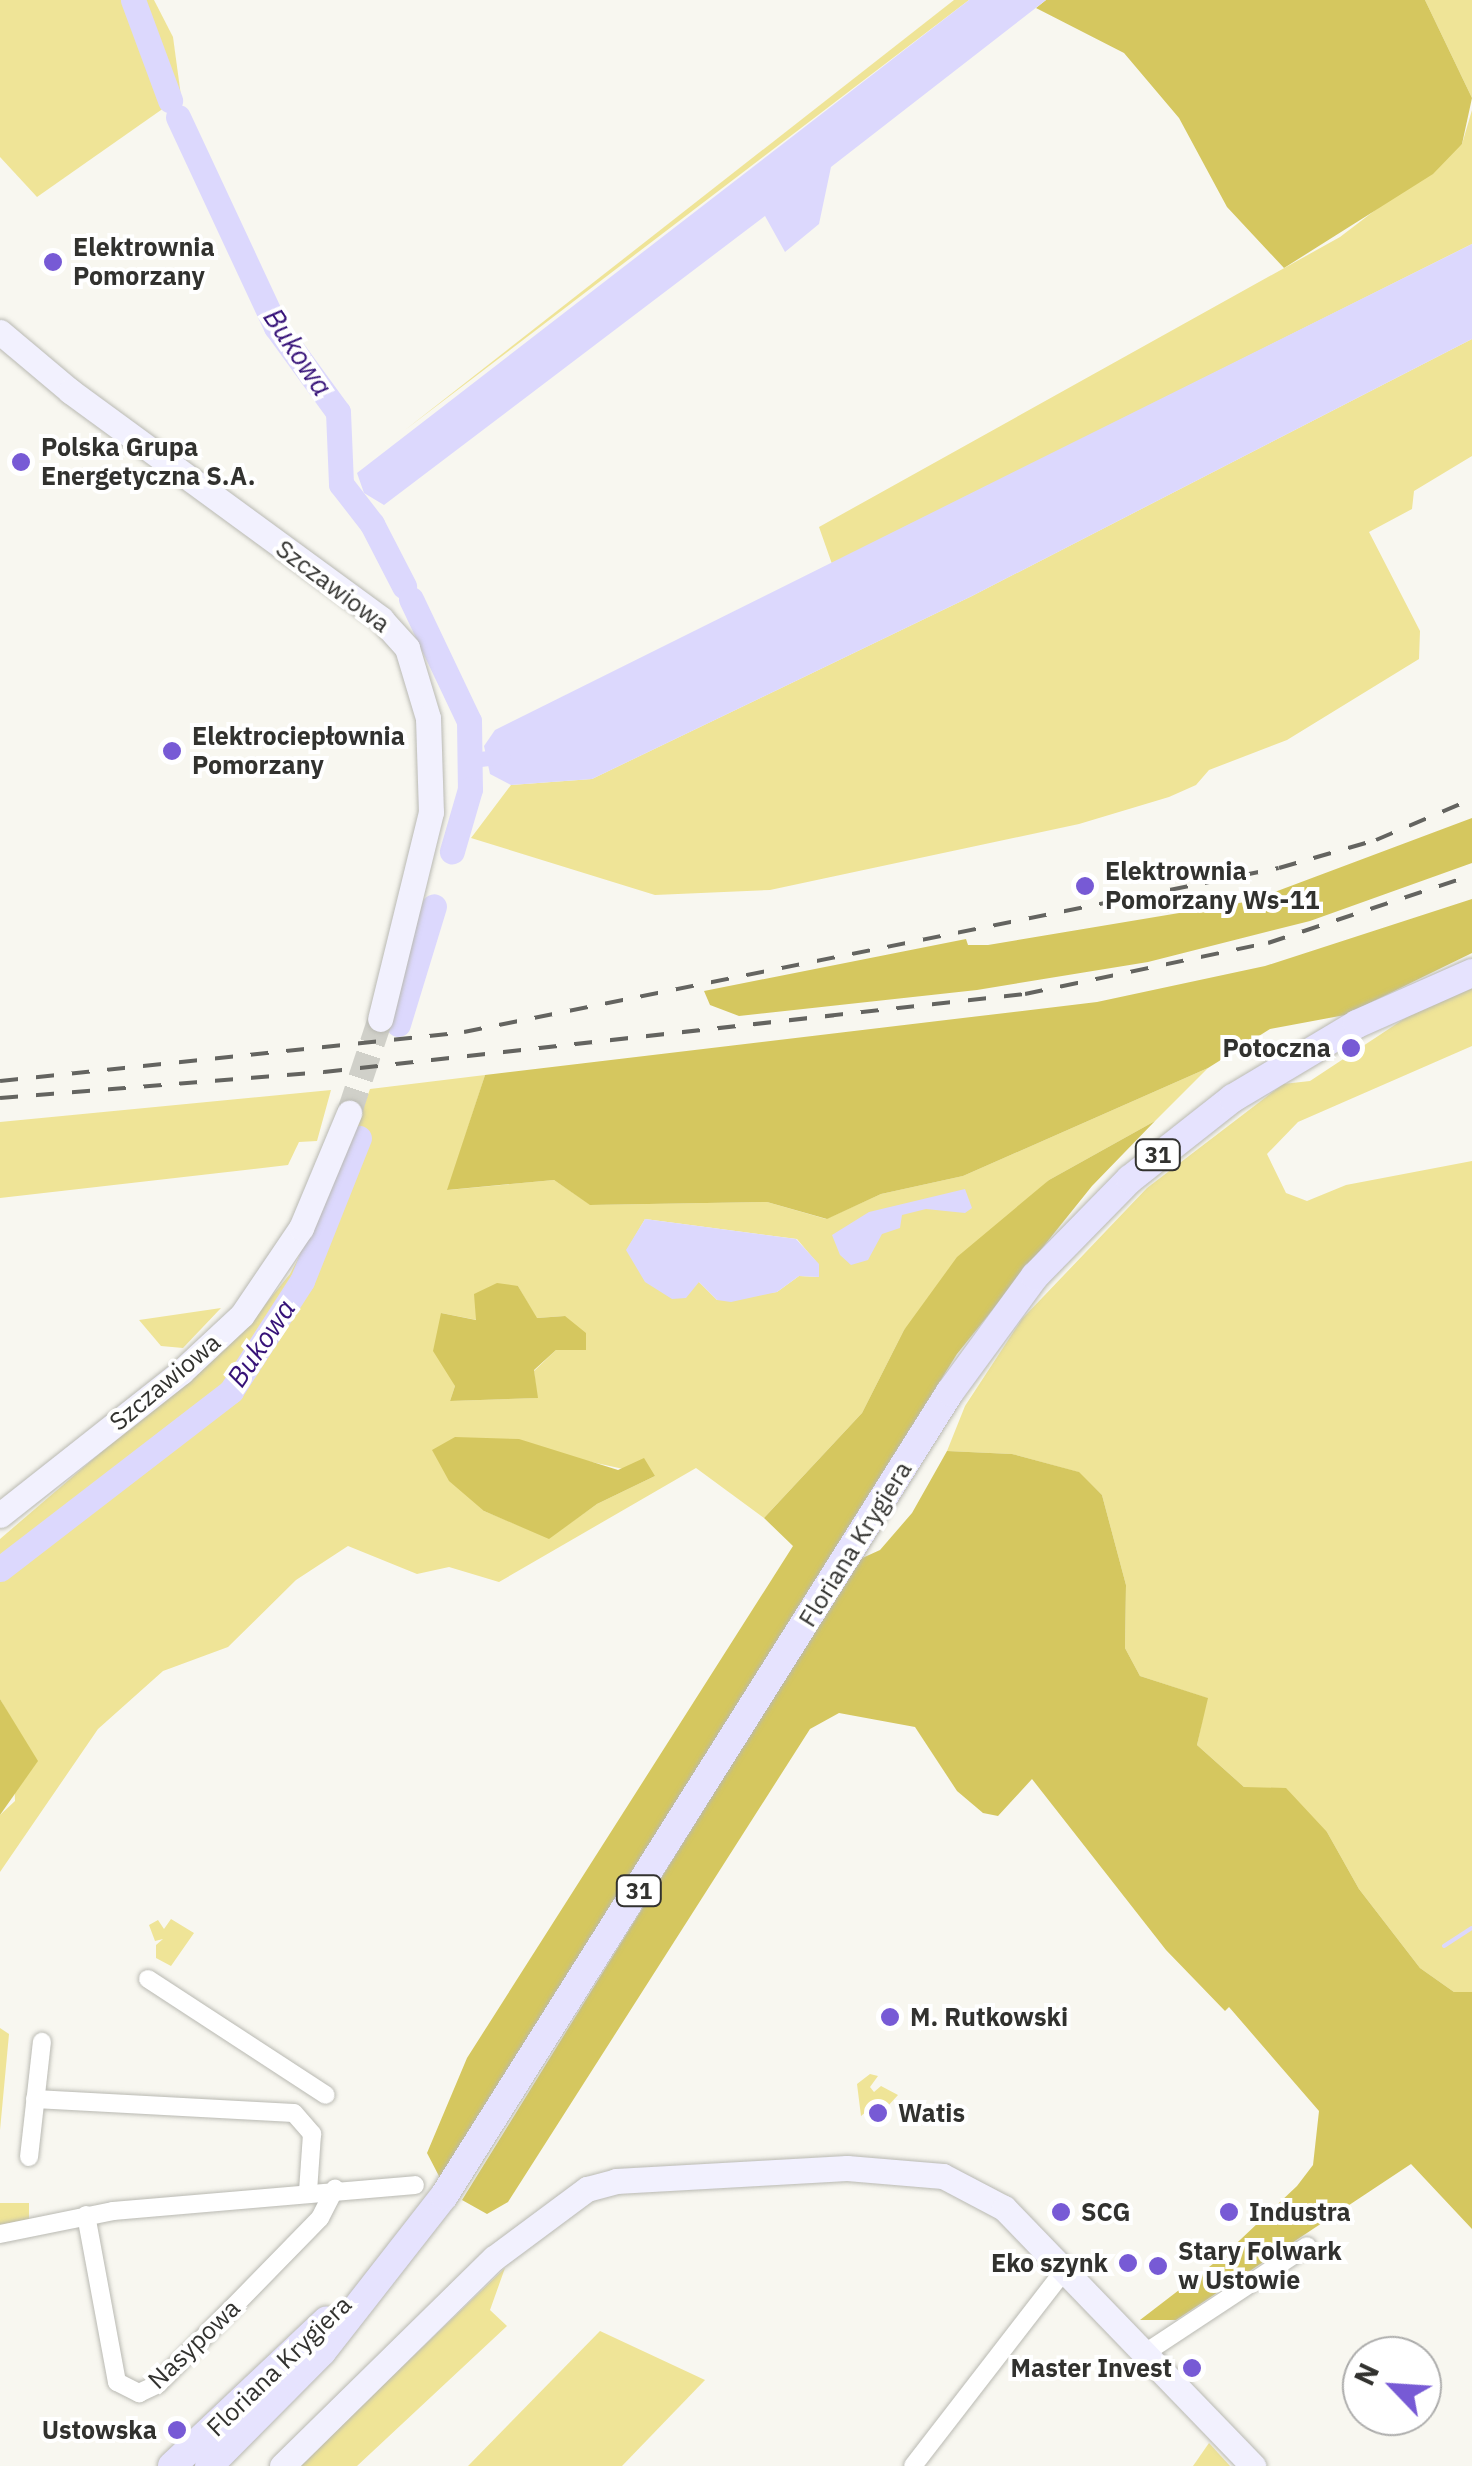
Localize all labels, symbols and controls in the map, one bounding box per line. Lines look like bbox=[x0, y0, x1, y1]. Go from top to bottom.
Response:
place label: Elektrownia Pomorzany bbox=[73, 233, 215, 292]
marker: Elektrownia Pomorzany bbox=[42, 251, 64, 273]
water label: Bukowa bbox=[257, 302, 339, 402]
place label: Polska Grupa Energetyczna S.A. bbox=[41, 433, 255, 492]
marker: Polska Grupa Energetyczna S.A. bbox=[10, 451, 32, 473]
street label: Szczawiowa bbox=[270, 533, 396, 639]
place label: Elektrociepłownia Pomorzany bbox=[192, 722, 405, 781]
marker: Elektrociepłownia Pomorzany bbox=[161, 740, 183, 762]
place label: Elektrownia Pomorzany Ws-11 bbox=[1105, 857, 1319, 916]
marker: Elektrownia Pomorzany Ws-11 bbox=[1074, 875, 1096, 897]
place label: Potoczna bbox=[1223, 1033, 1331, 1063]
marker: Potoczna bbox=[1340, 1037, 1362, 1059]
road number: 31 bbox=[1133, 1138, 1183, 1172]
water label: Bukowa bbox=[220, 1293, 302, 1393]
street label: Szczawiowa bbox=[104, 1327, 226, 1437]
street label: Floriana Krygiera bbox=[792, 1456, 918, 1632]
road number: 31 bbox=[614, 1874, 664, 1908]
place label: M. Rutkowski bbox=[910, 2002, 1068, 2032]
marker: M. Rutkowski bbox=[879, 2006, 901, 2028]
place label: Watis bbox=[898, 2098, 965, 2128]
marker: Watis bbox=[867, 2102, 889, 2124]
place label: SCG bbox=[1081, 2197, 1131, 2227]
place label: Industra bbox=[1249, 2197, 1351, 2227]
marker: SCG bbox=[1050, 2201, 1072, 2223]
marker: Industra bbox=[1218, 2201, 1240, 2223]
place label: Stary Folwark w Ustowie bbox=[1178, 2237, 1342, 2296]
place label: Eko szynk bbox=[991, 2248, 1108, 2278]
marker: Eko szynk bbox=[1117, 2252, 1139, 2274]
marker: Stary Folwark w Ustowie bbox=[1147, 2255, 1169, 2277]
street label: Floriana Krygiera bbox=[200, 2289, 358, 2443]
street label: Nasypowa bbox=[142, 2293, 246, 2395]
north arrow bbox=[1342, 2336, 1442, 2436]
place label: Master Invest bbox=[1011, 2353, 1172, 2383]
marker: Master Invest bbox=[1181, 2357, 1203, 2379]
text: N bbox=[1345, 2357, 1387, 2391]
place label: Ustowska bbox=[42, 2415, 157, 2445]
marker: Ustowska bbox=[166, 2419, 188, 2441]

